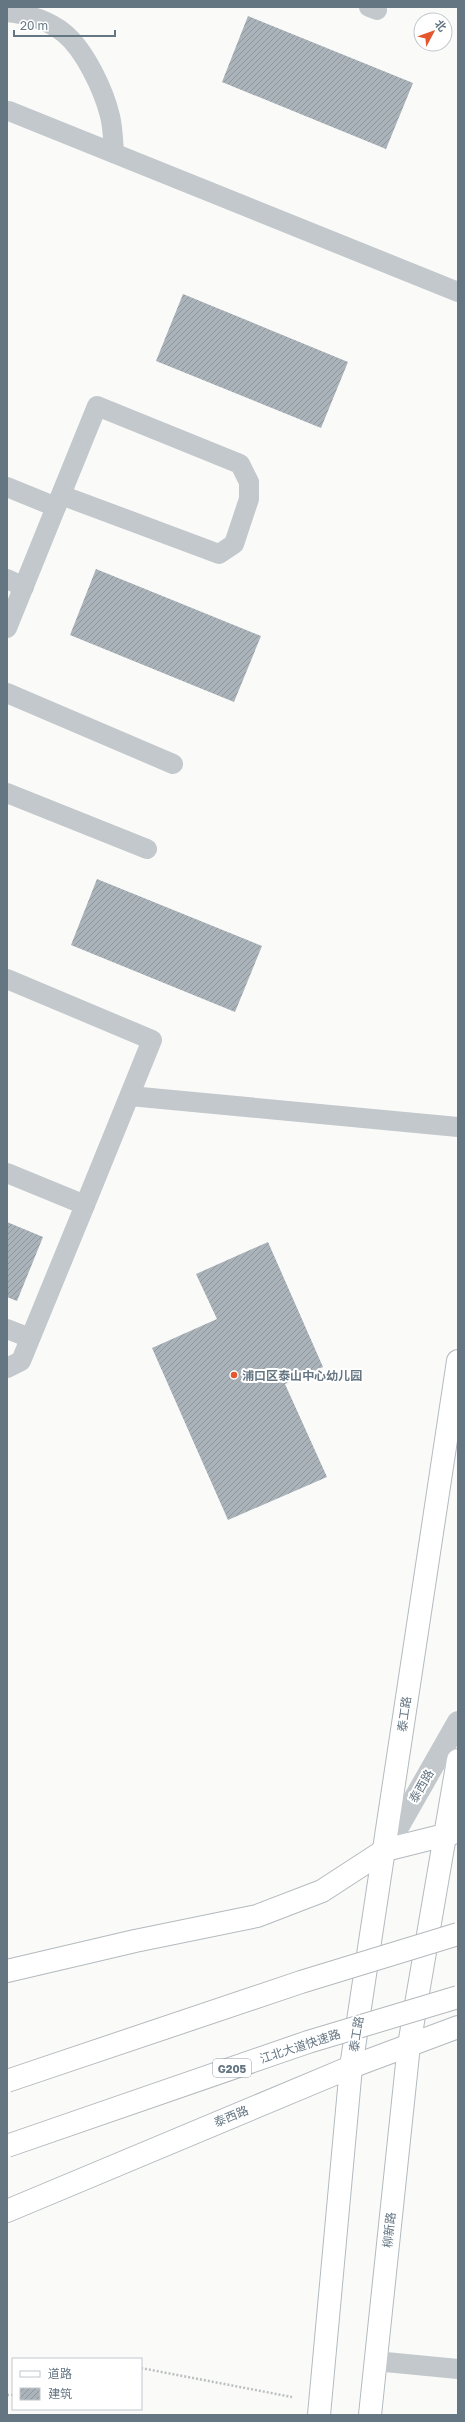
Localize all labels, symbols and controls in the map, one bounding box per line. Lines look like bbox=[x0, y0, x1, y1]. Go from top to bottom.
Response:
scale bar bbox=[14, 12, 115, 38]
north arrow bbox=[413, 12, 453, 52]
text: 北 bbox=[432, 17, 449, 34]
text: 20 m bbox=[20, 18, 48, 33]
place label: 浦口区泰山中心幼儿园 bbox=[242, 1368, 362, 1383]
marker: 浦口区泰山中心幼儿园 bbox=[229, 1370, 239, 1380]
street label: 泰工路 bbox=[394, 1695, 414, 1733]
street label: 泰西路 bbox=[406, 1767, 436, 1805]
street label: 泰工路 bbox=[346, 2015, 366, 2053]
street label: 江北大道快速路 bbox=[258, 2026, 342, 2066]
road number: G205 bbox=[213, 2059, 251, 2077]
street label: 泰西路 bbox=[211, 2102, 251, 2130]
street label: 柳新路 bbox=[380, 2211, 398, 2249]
legend bbox=[12, 2358, 142, 2410]
text: 道路 bbox=[48, 2366, 72, 2381]
text: 建筑 bbox=[48, 2386, 72, 2401]

